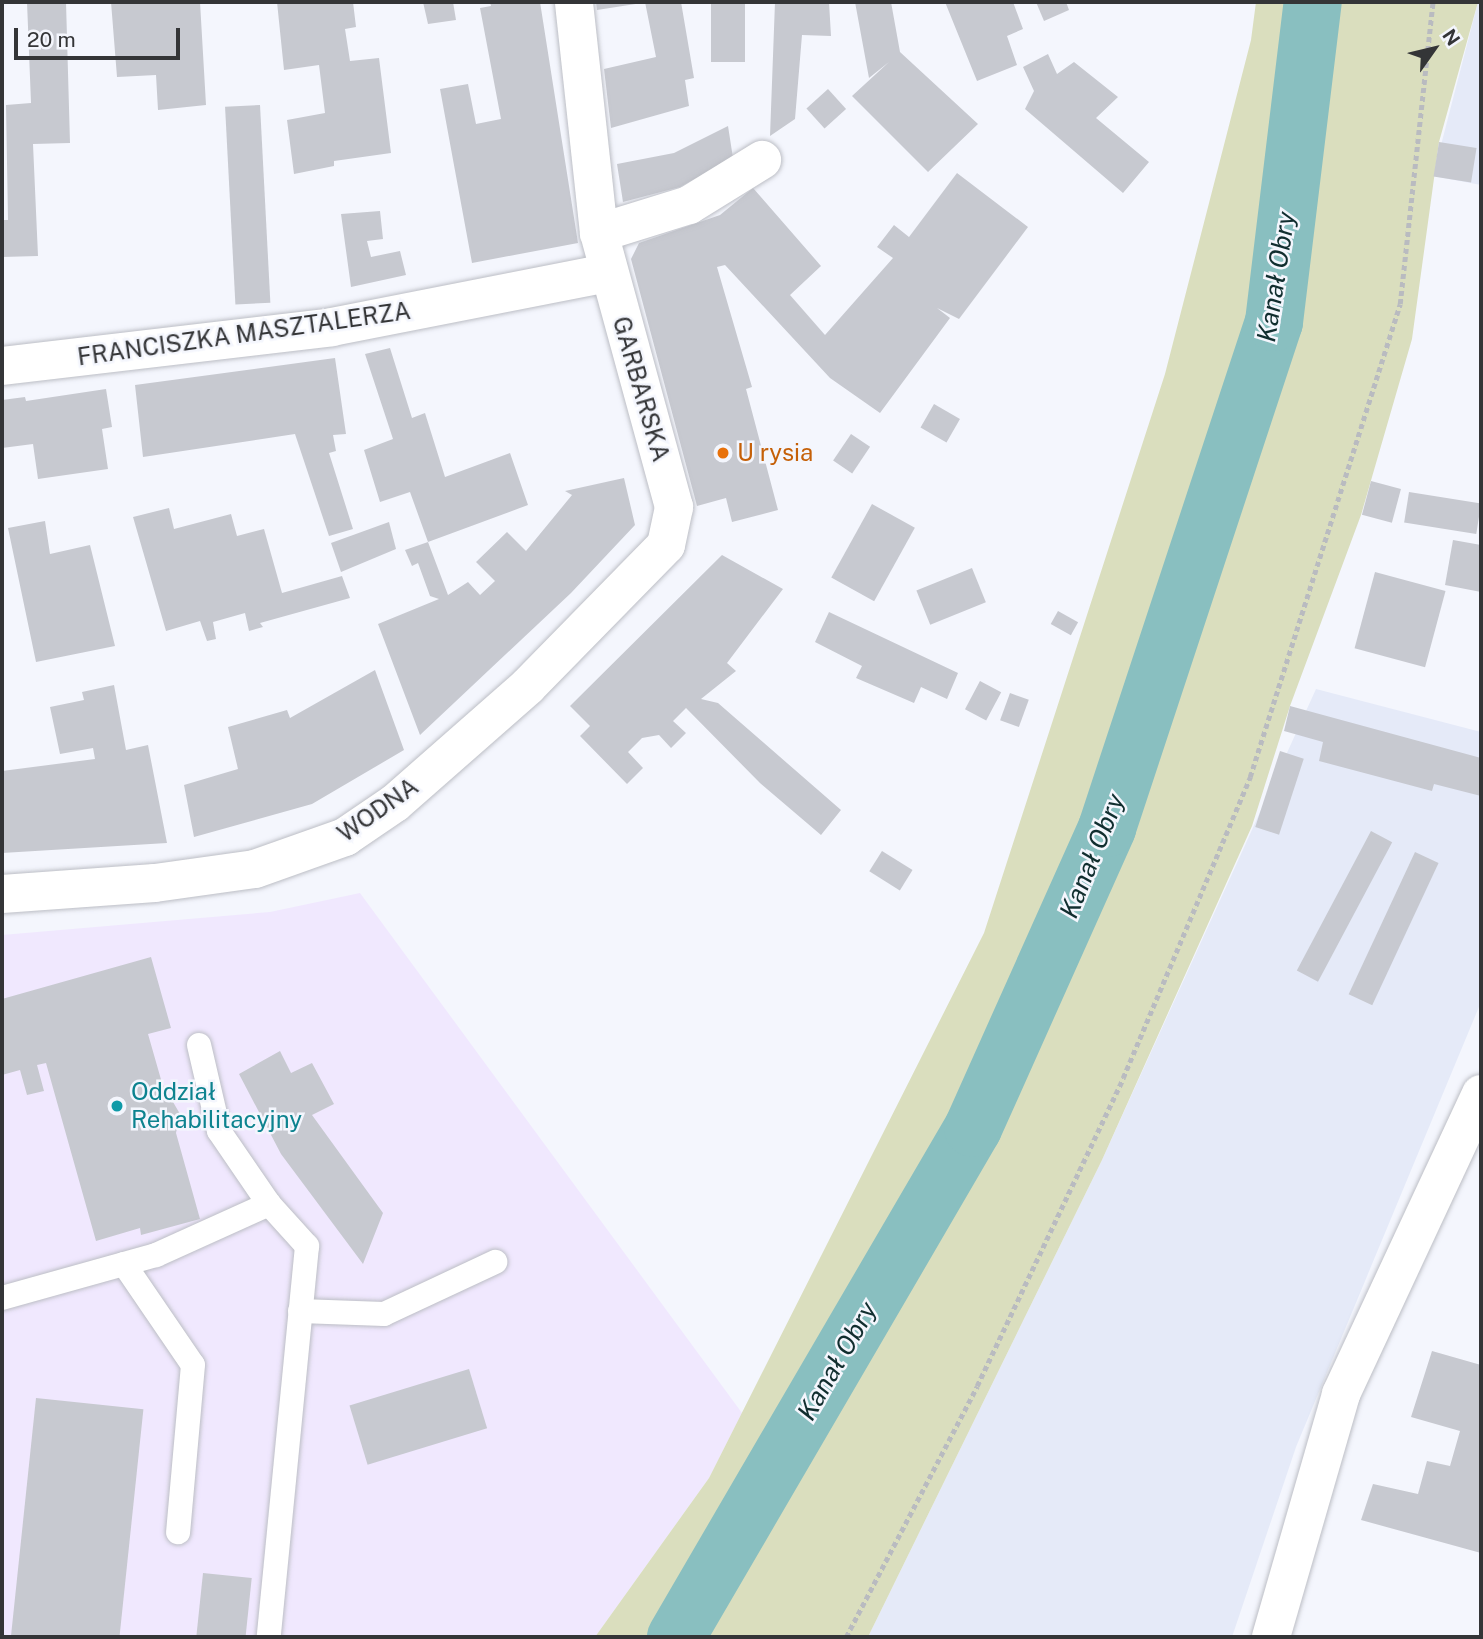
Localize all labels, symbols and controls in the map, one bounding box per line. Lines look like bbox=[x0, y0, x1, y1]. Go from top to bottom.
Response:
scale bar bbox=[18, 14, 184, 58]
north arrow bbox=[1399, 14, 1469, 84]
text: N bbox=[1438, 25, 1465, 50]
text: 20 m bbox=[27, 27, 76, 52]
water label: Kanał Obry bbox=[1250, 210, 1302, 344]
street label: FRANCISZKA MASZTALERZA bbox=[76, 296, 412, 372]
street label: GARBARSKA bbox=[607, 313, 675, 465]
place label: U rysia bbox=[737, 439, 813, 467]
marker: U rysia bbox=[715, 445, 731, 461]
street label: WODNA bbox=[332, 772, 424, 848]
water label: Kanał Obry bbox=[1053, 789, 1131, 923]
place label: Oddział Rehabilitacyjny bbox=[131, 1078, 302, 1134]
marker: Oddział Rehabilitacyjny bbox=[109, 1098, 125, 1114]
water label: Kanał Obry bbox=[791, 1296, 883, 1426]

